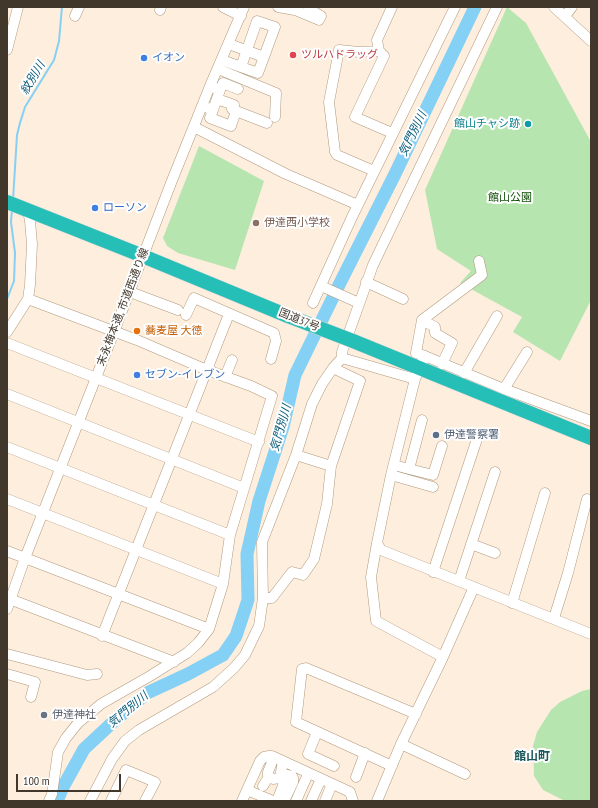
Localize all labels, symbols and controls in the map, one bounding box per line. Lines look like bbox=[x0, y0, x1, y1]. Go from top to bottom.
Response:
place label: ツルハドラッグ bbox=[301, 48, 378, 62]
marker: ツルハドラッグ bbox=[288, 50, 298, 60]
place label: イオン bbox=[152, 51, 185, 65]
marker: イオン bbox=[139, 53, 149, 63]
water label: 紋別川 bbox=[18, 59, 48, 97]
water label: 気門別川 bbox=[396, 109, 430, 159]
place label: 館山チャシ跡 bbox=[454, 117, 520, 131]
marker: 館山チャシ跡 bbox=[523, 119, 533, 129]
park label: 館山公園 bbox=[488, 191, 532, 205]
place label: ローソン bbox=[103, 201, 147, 215]
marker: ローソン bbox=[90, 203, 100, 213]
place label: 伊達西小学校 bbox=[264, 216, 330, 230]
marker: 伊達西小学校 bbox=[251, 218, 261, 228]
street label: 末永梅本通, 市道西通り線 bbox=[94, 246, 152, 368]
street label: 国道37号 bbox=[277, 306, 321, 334]
place label: 蕎麦屋 大徳 bbox=[145, 324, 202, 338]
marker: 蕎麦屋 大徳 bbox=[132, 326, 142, 336]
place label: セブン-イレブン bbox=[145, 368, 225, 382]
marker: セブン-イレブン bbox=[132, 370, 142, 380]
water label: 気門別川 bbox=[267, 403, 295, 453]
place label: 伊達警察署 bbox=[444, 428, 499, 442]
marker: 伊達警察署 bbox=[431, 430, 441, 440]
water label: 気門別川 bbox=[105, 689, 151, 731]
place label: 伊達神社 bbox=[52, 708, 96, 722]
marker: 伊達神社 bbox=[39, 710, 49, 720]
district label: 館山町 bbox=[514, 750, 550, 764]
scale bar bbox=[18, 766, 123, 792]
text: 100 m bbox=[23, 773, 50, 788]

